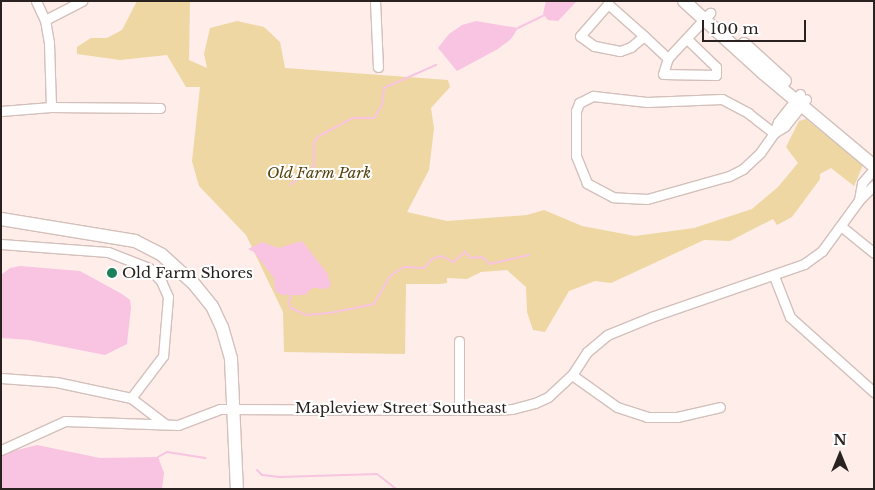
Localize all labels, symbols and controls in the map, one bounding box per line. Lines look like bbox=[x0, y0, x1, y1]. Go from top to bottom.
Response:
scale bar bbox=[705, 10, 809, 42]
text: 100 m bbox=[710, 19, 759, 38]
park label: Old Farm Park bbox=[267, 164, 371, 182]
place label: Old Farm Shores bbox=[122, 264, 253, 282]
marker: Old Farm Shores bbox=[106, 267, 118, 279]
street label: Mapleview Street Southeast bbox=[295, 399, 507, 417]
north arrow bbox=[815, 430, 865, 480]
text: N bbox=[833, 431, 847, 449]

